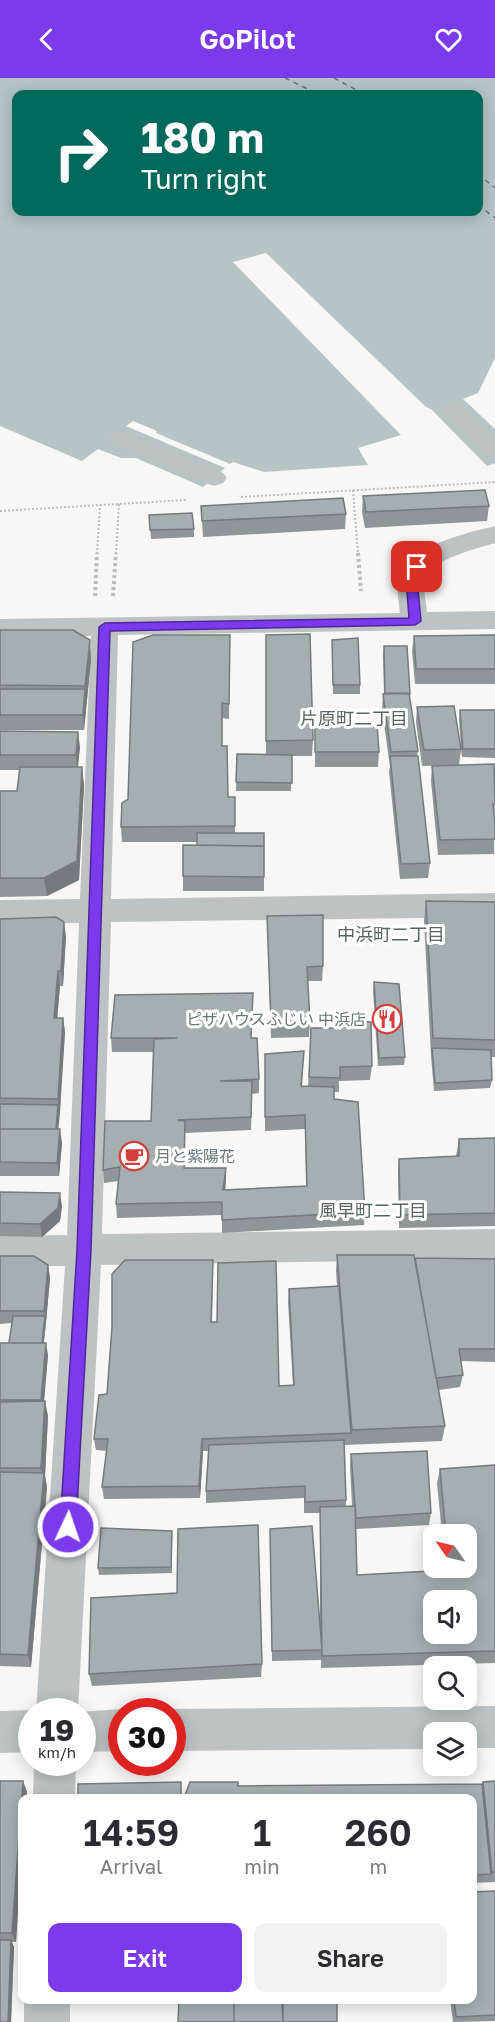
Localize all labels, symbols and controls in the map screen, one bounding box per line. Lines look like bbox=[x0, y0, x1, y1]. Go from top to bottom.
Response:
icon: back bbox=[30, 23, 63, 56]
text: GoPilot bbox=[199, 23, 296, 55]
icon: heart bbox=[432, 23, 465, 56]
text: 180 m bbox=[141, 112, 264, 162]
icon: right bbox=[42, 114, 120, 192]
text: Turn right bbox=[141, 163, 267, 195]
pin bbox=[391, 541, 442, 592]
icon: arrive bbox=[400, 550, 433, 583]
district label: 片原町二丁目 bbox=[300, 707, 408, 729]
district label: 中浜町二丁目 bbox=[337, 923, 445, 945]
restaurant icon: ピザハウスふじい 中浜店 bbox=[371, 1003, 403, 1035]
place label: ピザハウスふじい 中浜店 bbox=[186, 1009, 366, 1029]
cafe icon: 月と紫陽花 bbox=[118, 1140, 150, 1172]
place label: 月と紫陽花 bbox=[155, 1146, 235, 1166]
district label: 風早町二丁目 bbox=[319, 1199, 427, 1221]
position arrow bbox=[36, 1495, 100, 1559]
north arrow bbox=[423, 1524, 477, 1578]
map controls bbox=[423, 1524, 477, 1776]
button: sound bbox=[423, 1590, 477, 1644]
button: search bbox=[423, 1656, 477, 1710]
speed limit sign: 30 bbox=[108, 1698, 186, 1776]
text: 19 bbox=[40, 1712, 74, 1748]
button: layers bbox=[423, 1722, 477, 1776]
text: km/h bbox=[38, 1743, 76, 1761]
text: 14:59 bbox=[83, 1811, 179, 1854]
text: 1 bbox=[253, 1811, 271, 1854]
text: 260 bbox=[345, 1811, 412, 1854]
text: Arrival bbox=[100, 1854, 162, 1878]
text: min bbox=[244, 1854, 280, 1878]
text: m bbox=[369, 1854, 387, 1878]
button: Exit bbox=[48, 1923, 242, 1992]
button: Share bbox=[254, 1923, 447, 1992]

